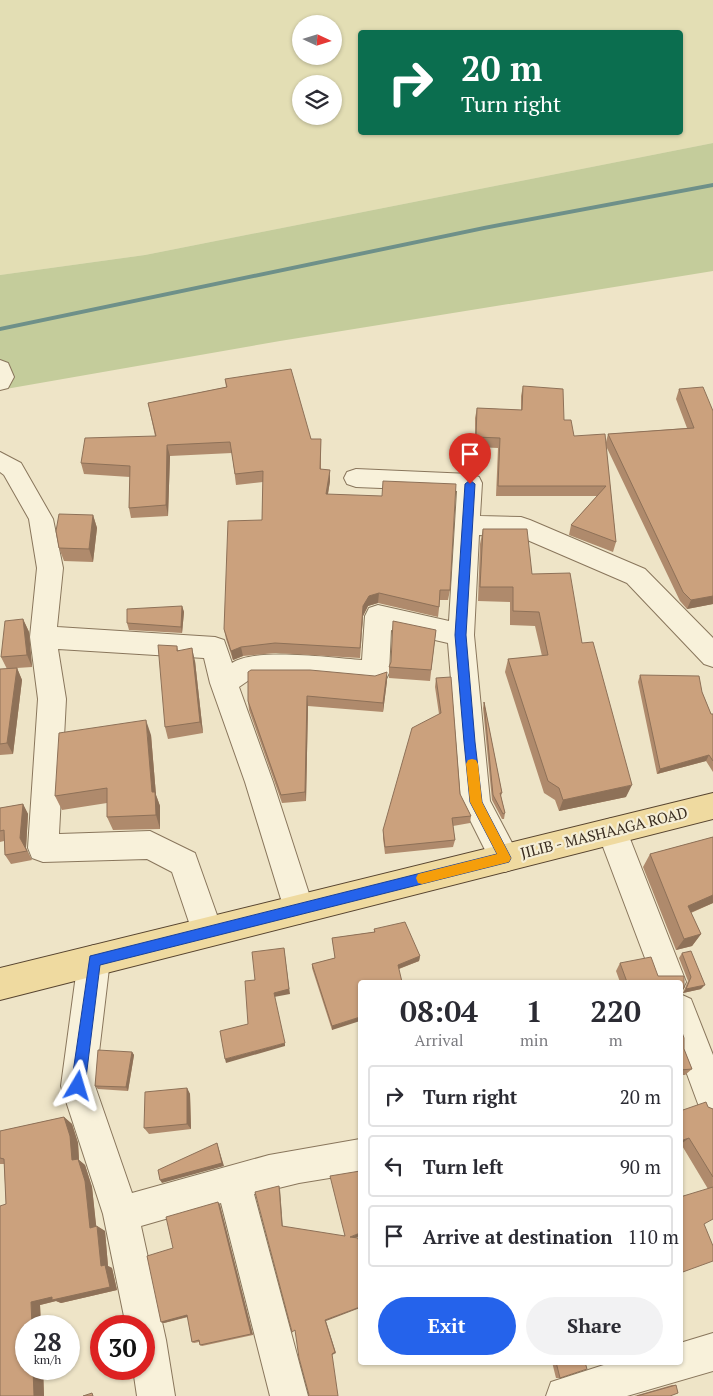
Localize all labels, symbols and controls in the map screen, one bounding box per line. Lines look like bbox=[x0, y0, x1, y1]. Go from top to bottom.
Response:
north arrow bbox=[292, 15, 342, 65]
map controls bbox=[292, 15, 342, 125]
text: 20 m bbox=[461, 45, 542, 91]
icon: right bbox=[378, 50, 443, 115]
button: layers bbox=[292, 75, 342, 125]
text: Turn right bbox=[461, 89, 561, 118]
pin bbox=[449, 433, 491, 484]
icon: arrive bbox=[456, 440, 484, 468]
street label: JILIB - MASHAAGA ROAD bbox=[518, 802, 689, 862]
text: 08:04 bbox=[400, 991, 478, 1031]
text: 1 bbox=[526, 991, 543, 1031]
text: 220 bbox=[590, 991, 641, 1031]
text: Arrival bbox=[414, 1029, 464, 1051]
text: min bbox=[520, 1029, 548, 1051]
text: m bbox=[609, 1029, 622, 1051]
position arrow bbox=[51, 1059, 103, 1111]
icon: right bbox=[380, 1082, 408, 1110]
text: Turn right bbox=[423, 1084, 517, 1109]
text: 20 m bbox=[620, 1084, 661, 1109]
icon: left bbox=[380, 1152, 408, 1180]
text: Turn left bbox=[423, 1154, 504, 1179]
text: 90 m bbox=[620, 1154, 661, 1179]
icon: arrive bbox=[380, 1222, 408, 1250]
text: Arrive at destination bbox=[423, 1224, 612, 1249]
text: 110 m bbox=[627, 1224, 679, 1249]
button: Exit bbox=[378, 1297, 516, 1355]
button: Share bbox=[526, 1297, 663, 1355]
speed limit sign: 30 bbox=[90, 1315, 155, 1380]
text: 28 bbox=[33, 1325, 62, 1358]
text: km/h bbox=[34, 1352, 61, 1367]

